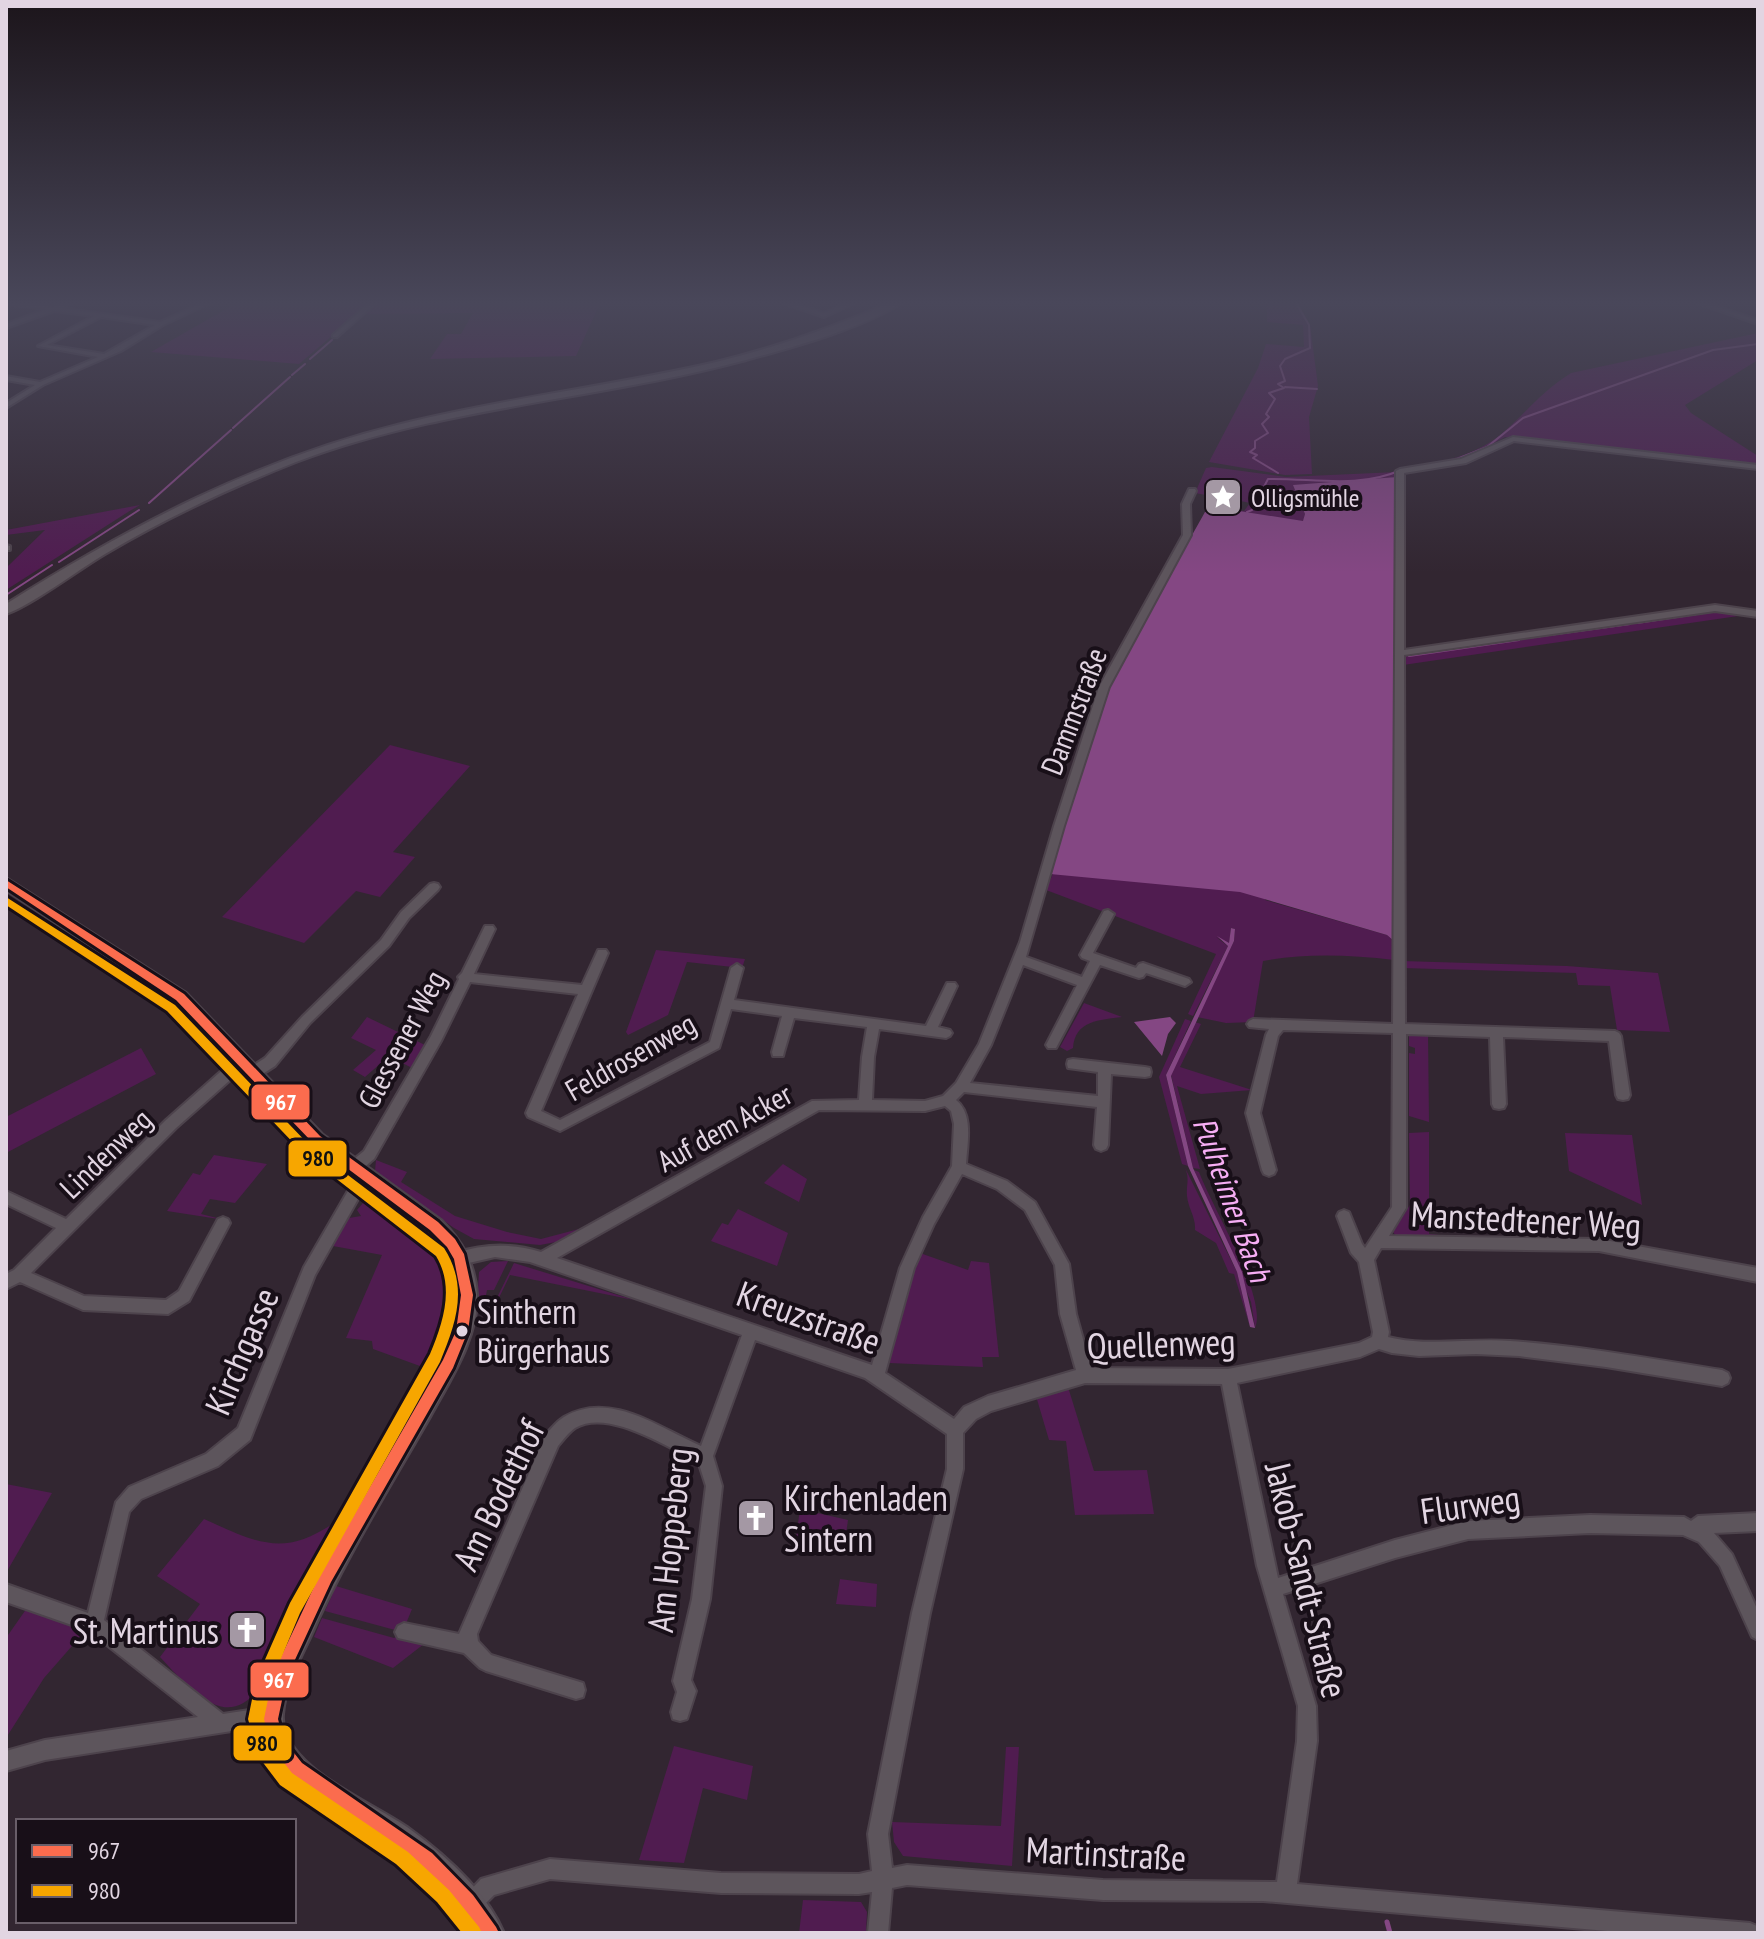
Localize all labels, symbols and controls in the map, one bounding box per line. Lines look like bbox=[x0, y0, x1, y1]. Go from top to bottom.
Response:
place icon: Olligsmühle bbox=[1202, 476, 1244, 518]
place label: Olligsmühle bbox=[1251, 481, 1360, 514]
street label: Dammstraße bbox=[1031, 642, 1115, 780]
street label: Glessener Weg bbox=[348, 963, 454, 1115]
street label: Feldrosenweg bbox=[558, 1003, 702, 1109]
street label: Auf dem Acker bbox=[650, 1074, 799, 1180]
line badge: 967 bbox=[250, 1083, 311, 1121]
text: 967 bbox=[265, 1088, 297, 1116]
street label: Lindenweg bbox=[51, 1100, 159, 1206]
water label: Pulheimer Bach bbox=[1184, 1111, 1283, 1289]
line badge: 980 bbox=[287, 1139, 348, 1178]
text: 980 bbox=[302, 1144, 334, 1172]
street label: Manstedtener Weg bbox=[1410, 1190, 1642, 1248]
street label: Kreuzstraße bbox=[731, 1269, 887, 1365]
street label: Kirchgasse bbox=[193, 1280, 289, 1422]
place label: Sinthern Bürgerhaus bbox=[477, 1289, 610, 1372]
street label: Quellenweg bbox=[1086, 1317, 1236, 1369]
marker: Sinthern Bürgerhaus bbox=[454, 1323, 470, 1339]
street label: Am Bodethof bbox=[442, 1411, 555, 1578]
street label: Am Hoppeberg bbox=[636, 1446, 702, 1634]
street label: Jakob-Sandt-Straße bbox=[1255, 1456, 1359, 1703]
place label: Kirchenladen Sintern bbox=[784, 1474, 948, 1562]
street label: Flurweg bbox=[1417, 1474, 1523, 1534]
church icon: Kirchenladen Sintern bbox=[735, 1497, 777, 1539]
place label: St. Martinus bbox=[73, 1607, 219, 1654]
church icon: St. Martinus bbox=[226, 1609, 268, 1651]
line badge: 967 bbox=[249, 1661, 310, 1699]
text: 967 bbox=[263, 1666, 295, 1694]
line badge: 980 bbox=[232, 1724, 293, 1762]
text: 980 bbox=[246, 1729, 278, 1757]
legend bbox=[16, 1819, 296, 1923]
street label: Martinstraße bbox=[1025, 1825, 1187, 1881]
text: 967 bbox=[88, 1835, 120, 1866]
text: 980 bbox=[88, 1875, 120, 1906]

